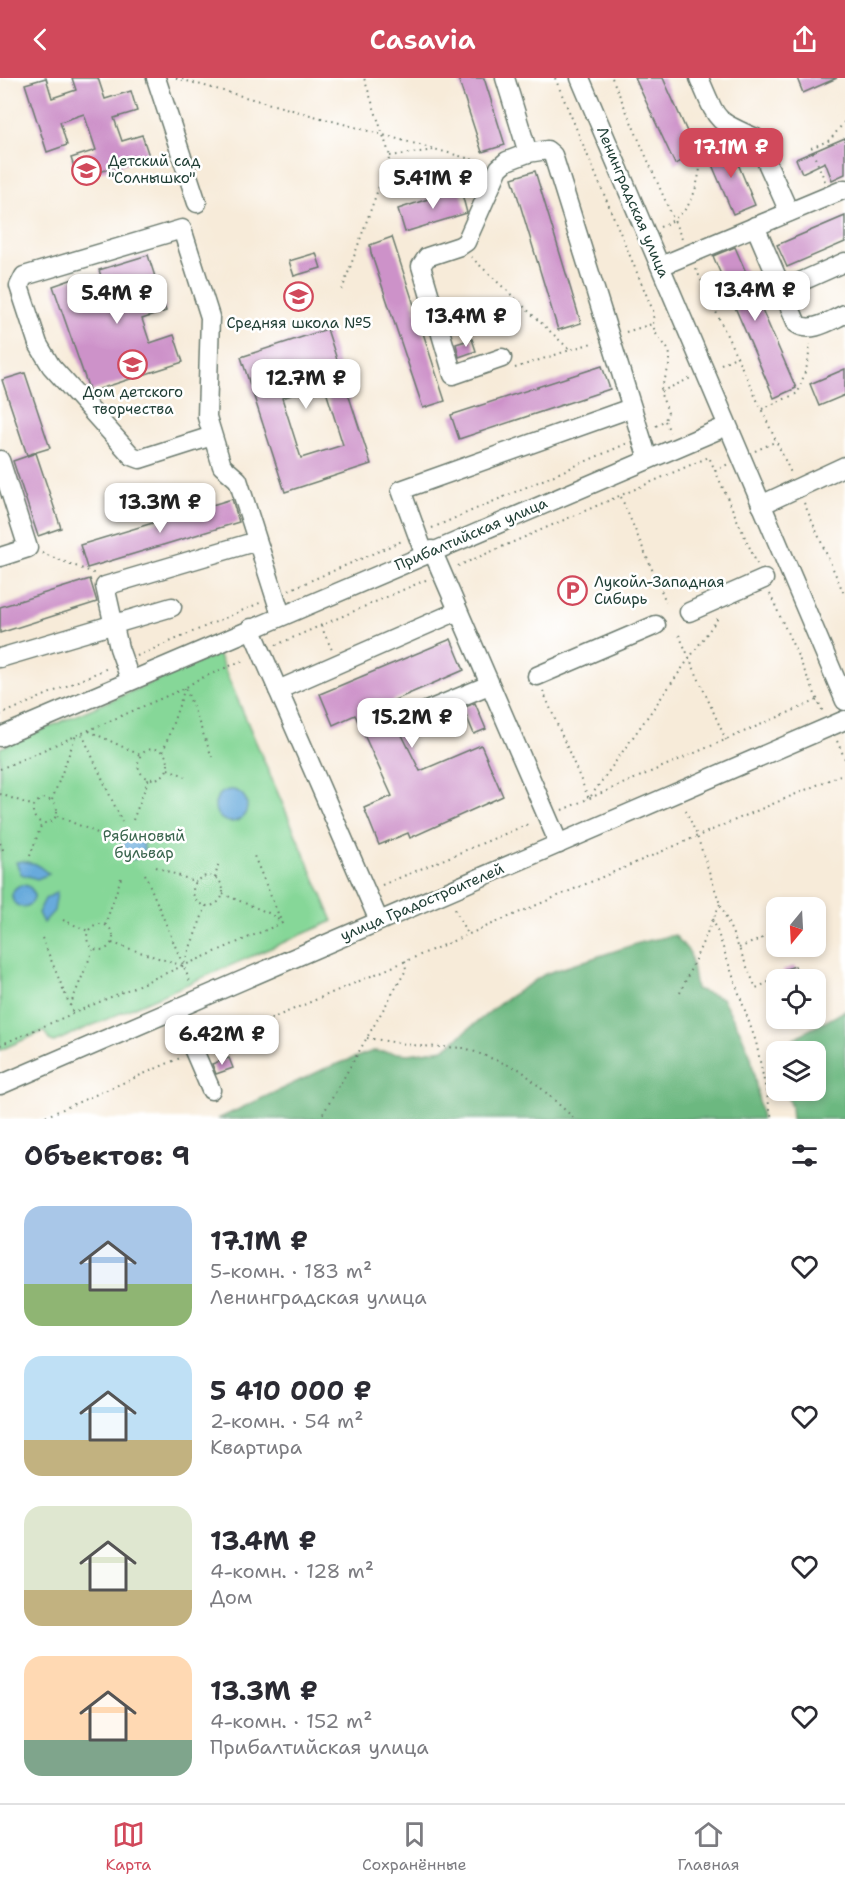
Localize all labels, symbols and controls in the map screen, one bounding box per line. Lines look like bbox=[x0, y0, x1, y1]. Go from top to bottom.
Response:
text: Casavia bbox=[369, 21, 476, 58]
icon: back bbox=[24, 23, 57, 56]
icon: share bbox=[788, 23, 821, 56]
street label: Ленинградская улица bbox=[592, 123, 674, 281]
pin: 17.1M ₽ bbox=[676, 128, 786, 179]
text: 17.1M ₽ bbox=[693, 134, 769, 160]
place label: Детский сад "Солнышко" bbox=[108, 151, 201, 188]
school or university icon: Детский сад "Солнышко" bbox=[71, 154, 103, 186]
pin: 5.41M ₽ bbox=[378, 159, 488, 210]
text: 5.41M ₽ bbox=[393, 165, 473, 191]
pin: 13.4M ₽ bbox=[700, 271, 810, 322]
pin: 5.4M ₽ bbox=[68, 274, 166, 325]
text: 13.4M ₽ bbox=[714, 277, 796, 303]
text: 5.4M ₽ bbox=[81, 280, 153, 306]
school or university icon: Средняя школа №5 bbox=[283, 280, 315, 312]
pin: 13.4M ₽ bbox=[411, 297, 521, 348]
text: 13.4M ₽ bbox=[425, 303, 507, 329]
place label: Средняя школа №5 bbox=[227, 313, 371, 333]
school or university icon: Дом детского творчества bbox=[117, 349, 149, 381]
pin: 12.7M ₽ bbox=[251, 359, 361, 410]
text: 12.7M ₽ bbox=[265, 365, 347, 391]
place label: Дом детского творчества bbox=[83, 382, 183, 419]
pin: 13.3M ₽ bbox=[105, 483, 215, 534]
text: 13.3M ₽ bbox=[119, 489, 201, 515]
street label: Прибалтийская улица bbox=[392, 492, 551, 575]
place label: Лукойл-Западная Сибирь bbox=[594, 572, 725, 609]
parking icon: Лукойл-Западная Сибирь bbox=[557, 575, 589, 607]
pin: 15.2M ₽ bbox=[357, 698, 467, 749]
text: 15.2M ₽ bbox=[371, 704, 453, 730]
park label: Рябиновый бульвар bbox=[103, 826, 185, 863]
street label: улица Градостроителей bbox=[337, 858, 507, 946]
north arrow bbox=[766, 897, 826, 957]
map controls bbox=[766, 897, 826, 1101]
button: locate bbox=[766, 969, 826, 1029]
pin: 6.42M ₽ bbox=[167, 1015, 277, 1066]
text: 6.42M ₽ bbox=[179, 1021, 265, 1047]
button: layers bbox=[766, 1041, 826, 1101]
text: Объектов: 9 bbox=[24, 1138, 190, 1173]
icon: filters bbox=[788, 1139, 821, 1172]
text: 17.1M ₽ bbox=[210, 1223, 308, 1258]
icon: home bbox=[72, 1230, 144, 1302]
icon: heart bbox=[788, 1250, 821, 1283]
text: 5-комн. · 183 m² bbox=[210, 1258, 372, 1284]
text: Ленинградская улица bbox=[210, 1284, 427, 1310]
text: 5 410 000 ₽ bbox=[210, 1373, 372, 1408]
icon: home bbox=[72, 1380, 144, 1452]
icon: heart bbox=[788, 1400, 821, 1433]
text: 2-комн. · 54 m² bbox=[210, 1408, 364, 1434]
text: Квартира bbox=[210, 1434, 302, 1460]
text: 13.4M ₽ bbox=[210, 1523, 317, 1558]
icon: home bbox=[72, 1530, 144, 1602]
icon: heart bbox=[788, 1550, 821, 1583]
text: 4-комн. · 128 m² bbox=[210, 1558, 374, 1584]
text: Дом bbox=[210, 1584, 252, 1610]
text: 13.3M ₽ bbox=[210, 1673, 318, 1708]
icon: home bbox=[72, 1680, 144, 1752]
icon: heart bbox=[788, 1700, 821, 1733]
text: 4-комн. · 152 m² bbox=[210, 1708, 372, 1734]
text: Прибалтийская улица bbox=[210, 1734, 429, 1760]
tab: Карта bbox=[105, 1818, 151, 1875]
tab: Сохранённые bbox=[362, 1818, 467, 1875]
tab: Главная bbox=[678, 1818, 740, 1875]

